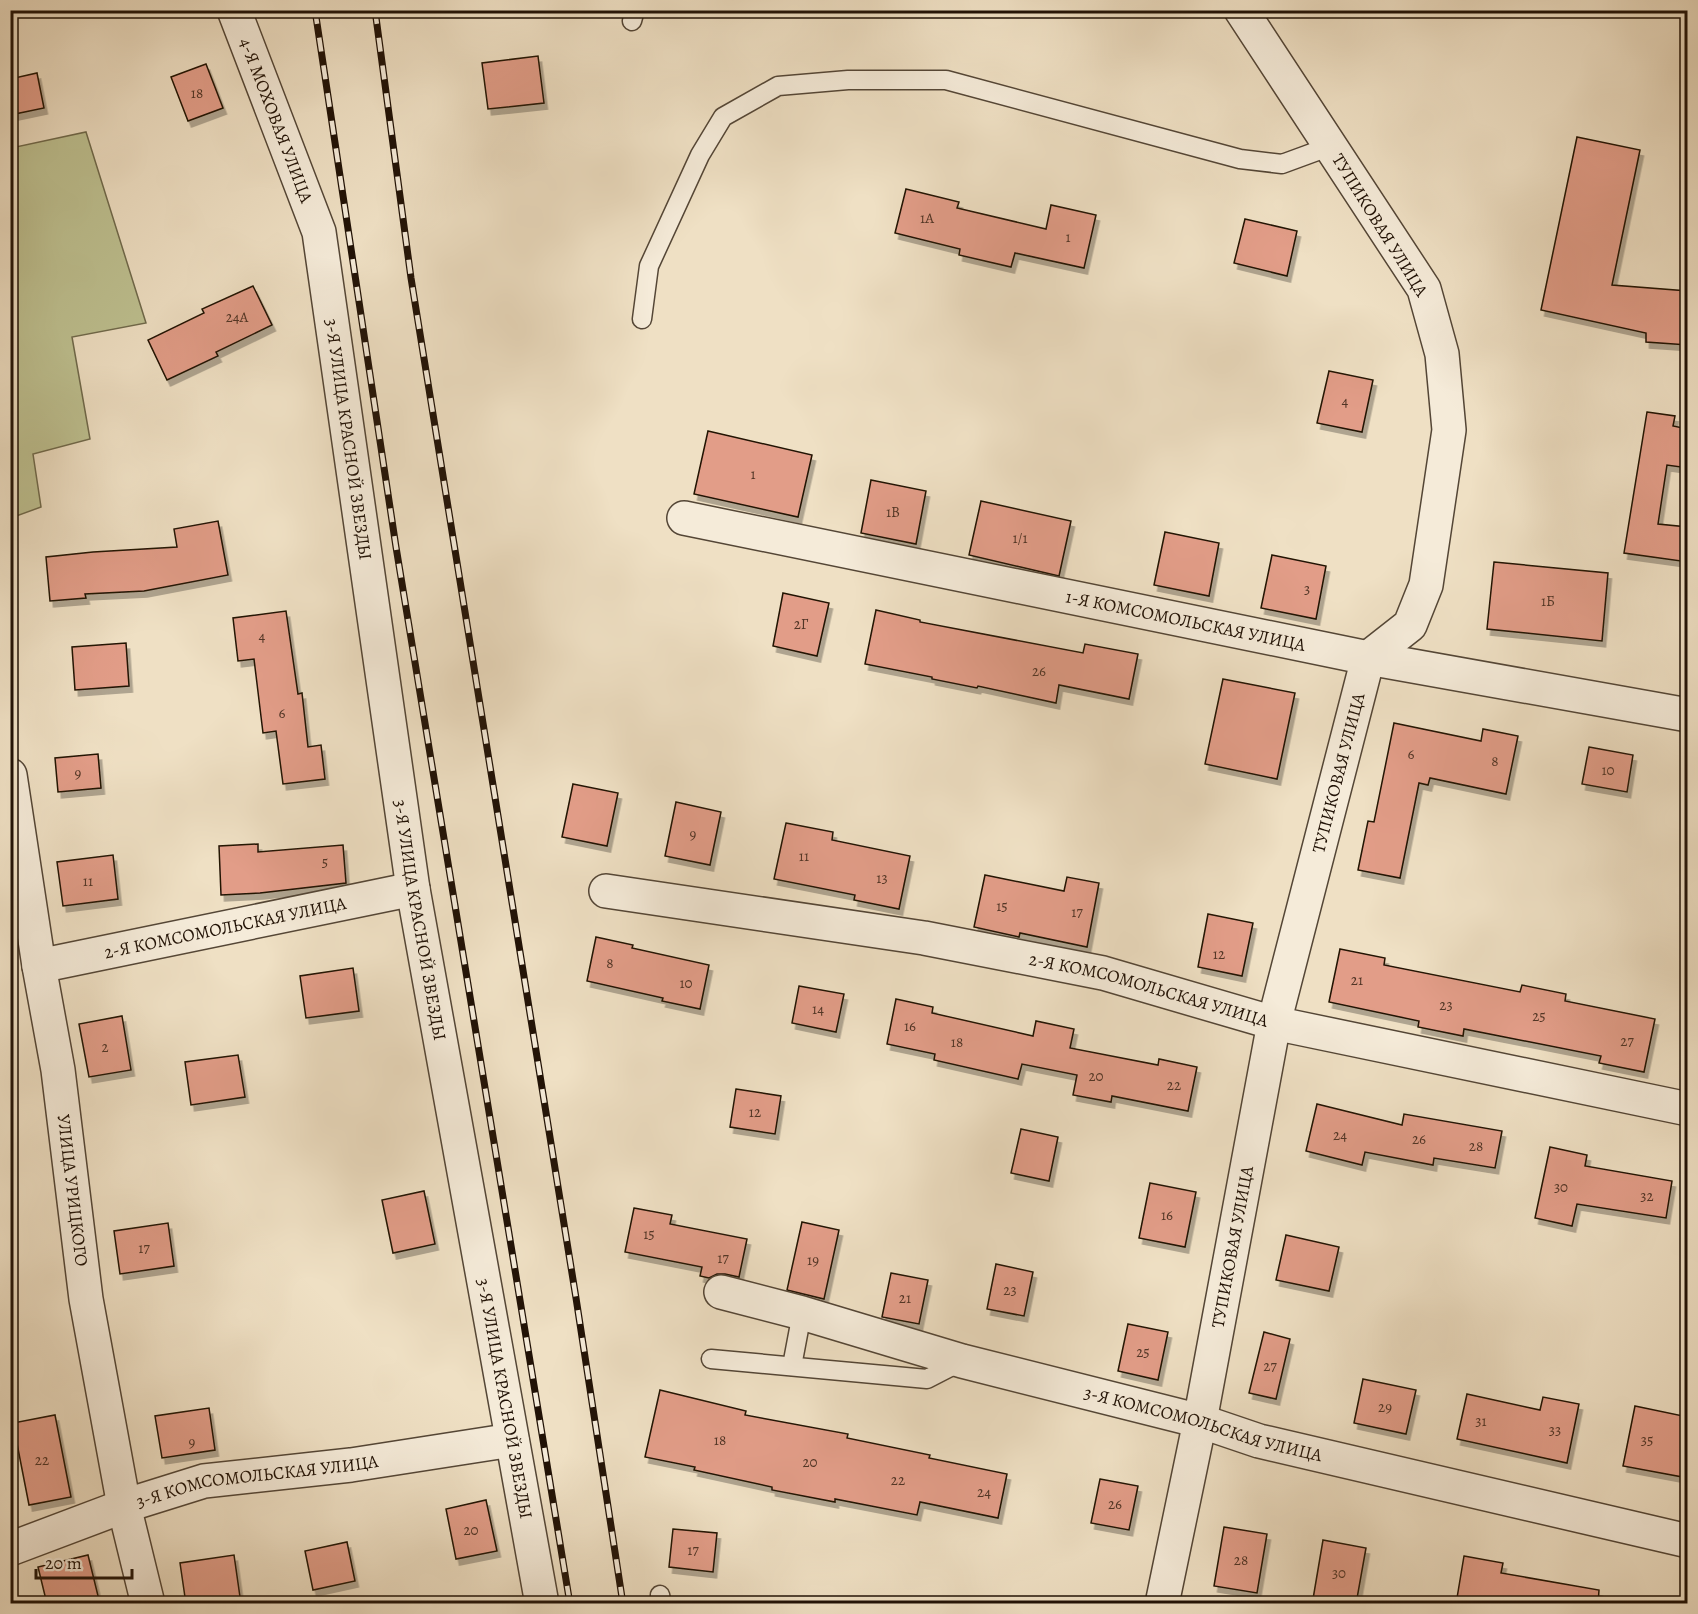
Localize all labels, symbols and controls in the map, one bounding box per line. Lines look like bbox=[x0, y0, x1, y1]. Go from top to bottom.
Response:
street label: 4-Я МОХОВАЯ УЛИЦА bbox=[234, 34, 319, 207]
house number: 18 bbox=[191, 83, 203, 103]
street label: ТУПИКОВАЯ УЛИЦА bbox=[1326, 149, 1434, 301]
house number: 1А bbox=[920, 208, 934, 228]
house number: 1 bbox=[1065, 227, 1071, 247]
house number: 24А bbox=[226, 307, 249, 327]
street label: 3-Я УЛИЦА КРАСНОЙ ЗВЕЗДЫ bbox=[320, 317, 378, 562]
house number: 4 bbox=[1342, 391, 1349, 411]
house number: 1 bbox=[750, 464, 756, 484]
house number: 1В bbox=[886, 502, 900, 522]
house number: 1/1 bbox=[1012, 528, 1028, 548]
house number: 3 bbox=[1304, 579, 1310, 599]
street label: 1-Я КОМСОМОЛЬСКАЯ УЛИЦА bbox=[1063, 584, 1308, 657]
house number: 1Б bbox=[1541, 591, 1555, 611]
house number: 2Г bbox=[794, 614, 809, 634]
house number: 4 bbox=[259, 626, 266, 646]
house number: 26 bbox=[1032, 661, 1046, 681]
street label: ТУПИКОВАЯ УЛИЦА bbox=[1306, 690, 1371, 855]
house number: 6 bbox=[279, 703, 286, 723]
house number: 6 bbox=[1408, 744, 1415, 764]
house number: 8 bbox=[1491, 751, 1499, 771]
house number: 10 bbox=[1601, 760, 1615, 780]
house number: 9 bbox=[75, 763, 82, 783]
street label: 3-Я УЛИЦА КРАСНОЙ ЗВЕЗДЫ bbox=[388, 798, 452, 1042]
house number: 9 bbox=[690, 824, 697, 844]
house number: 11 bbox=[799, 846, 809, 866]
house number: 5 bbox=[322, 852, 328, 872]
house number: 13 bbox=[876, 868, 888, 888]
house number: 11 bbox=[83, 871, 93, 891]
street label: 2-Я КОМСОМОЛЬСКАЯ УЛИЦА bbox=[102, 891, 349, 964]
house number: 15 bbox=[996, 896, 1008, 916]
house number: 17 bbox=[1071, 902, 1083, 922]
house number: 12 bbox=[1213, 944, 1225, 964]
street label: 2-Я КОМСОМОЛЬСКАЯ УЛИЦА bbox=[1027, 947, 1272, 1033]
house number: 8 bbox=[606, 953, 614, 973]
house number: 21 bbox=[1351, 970, 1363, 990]
house number: 10 bbox=[679, 973, 693, 993]
house number: 23 bbox=[1439, 995, 1453, 1015]
house number: 14 bbox=[812, 999, 824, 1019]
house number: 25 bbox=[1532, 1006, 1546, 1026]
house number: 16 bbox=[904, 1016, 916, 1036]
house number: 27 bbox=[1620, 1031, 1634, 1051]
house number: 18 bbox=[951, 1032, 963, 1052]
house number: 2 bbox=[101, 1037, 109, 1057]
house number: 20 bbox=[1088, 1066, 1104, 1086]
house number: 22 bbox=[1167, 1075, 1181, 1095]
house number: 12 bbox=[749, 1102, 761, 1122]
street label: УЛИЦА УРИЦКОГО bbox=[51, 1113, 94, 1268]
house number: 24 bbox=[1333, 1125, 1347, 1145]
house number: 26 bbox=[1412, 1129, 1426, 1149]
house number: 28 bbox=[1469, 1136, 1483, 1156]
street label: ТУПИКОВАЯ УЛИЦА bbox=[1206, 1163, 1259, 1330]
house number: 30 bbox=[1554, 1177, 1568, 1197]
house number: 32 bbox=[1640, 1186, 1654, 1206]
house number: 16 bbox=[1161, 1205, 1173, 1225]
house number: 15 bbox=[643, 1224, 655, 1244]
house number: 17 bbox=[138, 1238, 150, 1258]
house number: 17 bbox=[717, 1248, 729, 1268]
house number: 19 bbox=[807, 1250, 819, 1270]
street label: 3-Я УЛИЦА КРАСНОЙ ЗВЕЗДЫ bbox=[471, 1276, 538, 1520]
house number: 23 bbox=[1003, 1280, 1017, 1300]
house number: 21 bbox=[899, 1288, 911, 1308]
house number: 25 bbox=[1136, 1342, 1150, 1362]
house number: 27 bbox=[1263, 1356, 1277, 1376]
street label: 3-Я КОМСОМОЛЬСКАЯ УЛИЦА bbox=[1082, 1380, 1325, 1467]
house number: 29 bbox=[1378, 1397, 1392, 1417]
house number: 31 bbox=[1475, 1411, 1487, 1431]
house number: 33 bbox=[1549, 1420, 1561, 1440]
house number: 18 bbox=[714, 1430, 726, 1450]
house number: 35 bbox=[1641, 1430, 1653, 1450]
house number: 9 bbox=[189, 1432, 196, 1452]
street label: 3-Я КОМСОМОЛЬСКАЯ УЛИЦА bbox=[133, 1449, 380, 1513]
house number: 22 bbox=[35, 1450, 49, 1470]
house number: 20 bbox=[802, 1452, 818, 1472]
house number: 22 bbox=[891, 1470, 905, 1490]
house number: 24 bbox=[977, 1482, 991, 1502]
house number: 26 bbox=[1108, 1494, 1122, 1514]
house number: 20 bbox=[463, 1520, 479, 1540]
house number: 17 bbox=[687, 1540, 699, 1560]
scale bar bbox=[36, 1542, 132, 1580]
house number: 28 bbox=[1234, 1550, 1248, 1570]
text: 20 m bbox=[45, 1551, 82, 1575]
house number: 30 bbox=[1332, 1563, 1346, 1583]

